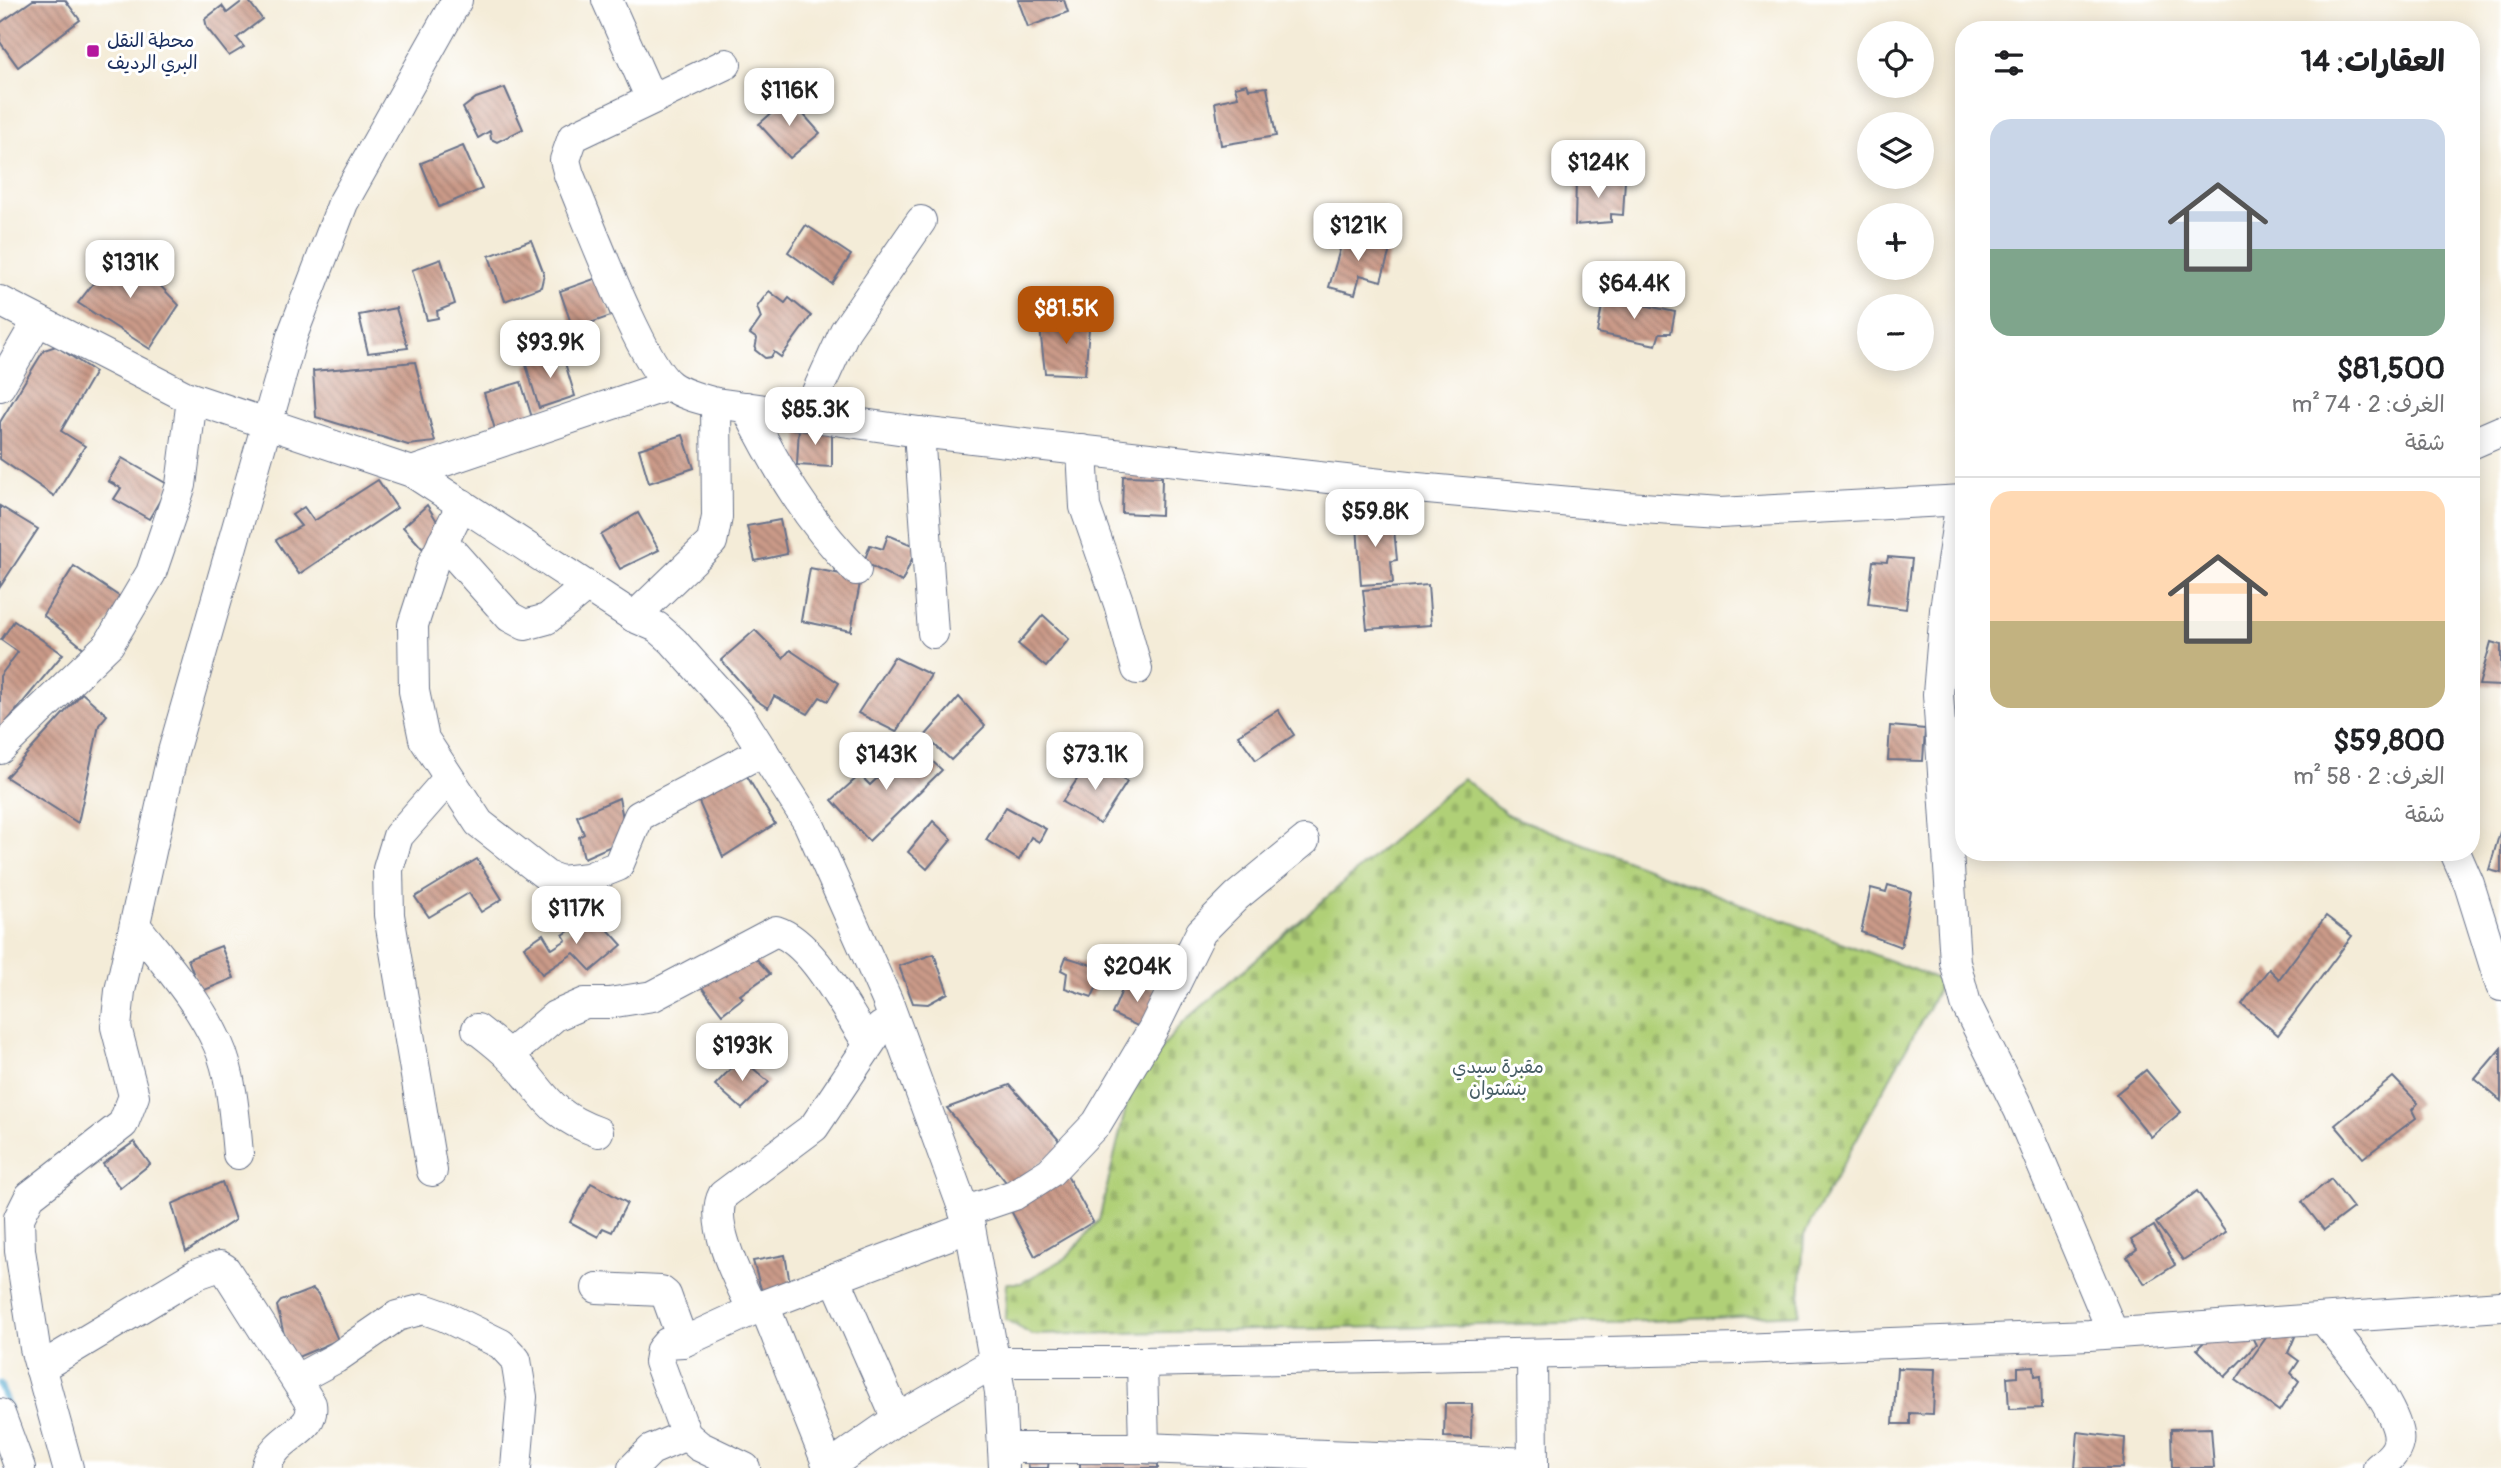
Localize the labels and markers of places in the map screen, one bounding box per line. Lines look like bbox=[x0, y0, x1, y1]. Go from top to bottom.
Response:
place label: محطة النقل البري الرديف bbox=[107, 29, 198, 77]
marker: محطة النقل البري الرديف bbox=[85, 43, 101, 59]
pin: $116K bbox=[740, 68, 838, 128]
pin: $124K bbox=[1549, 140, 1647, 200]
pin: $121K bbox=[1309, 204, 1407, 263]
pin: $131K bbox=[81, 240, 179, 300]
pin: $64.4K bbox=[1577, 262, 1691, 321]
pin: $81.5K bbox=[1009, 286, 1123, 346]
pin: $93.9K bbox=[493, 320, 607, 380]
pin: $85.3K bbox=[758, 388, 872, 447]
pin: $59.8K bbox=[1318, 490, 1432, 549]
pin: $143K bbox=[837, 732, 935, 792]
pin: $73.1K bbox=[1038, 732, 1152, 792]
pin: $117K bbox=[527, 886, 625, 946]
pin: $204K bbox=[1088, 944, 1186, 1004]
pin: $193K bbox=[693, 1024, 791, 1083]

